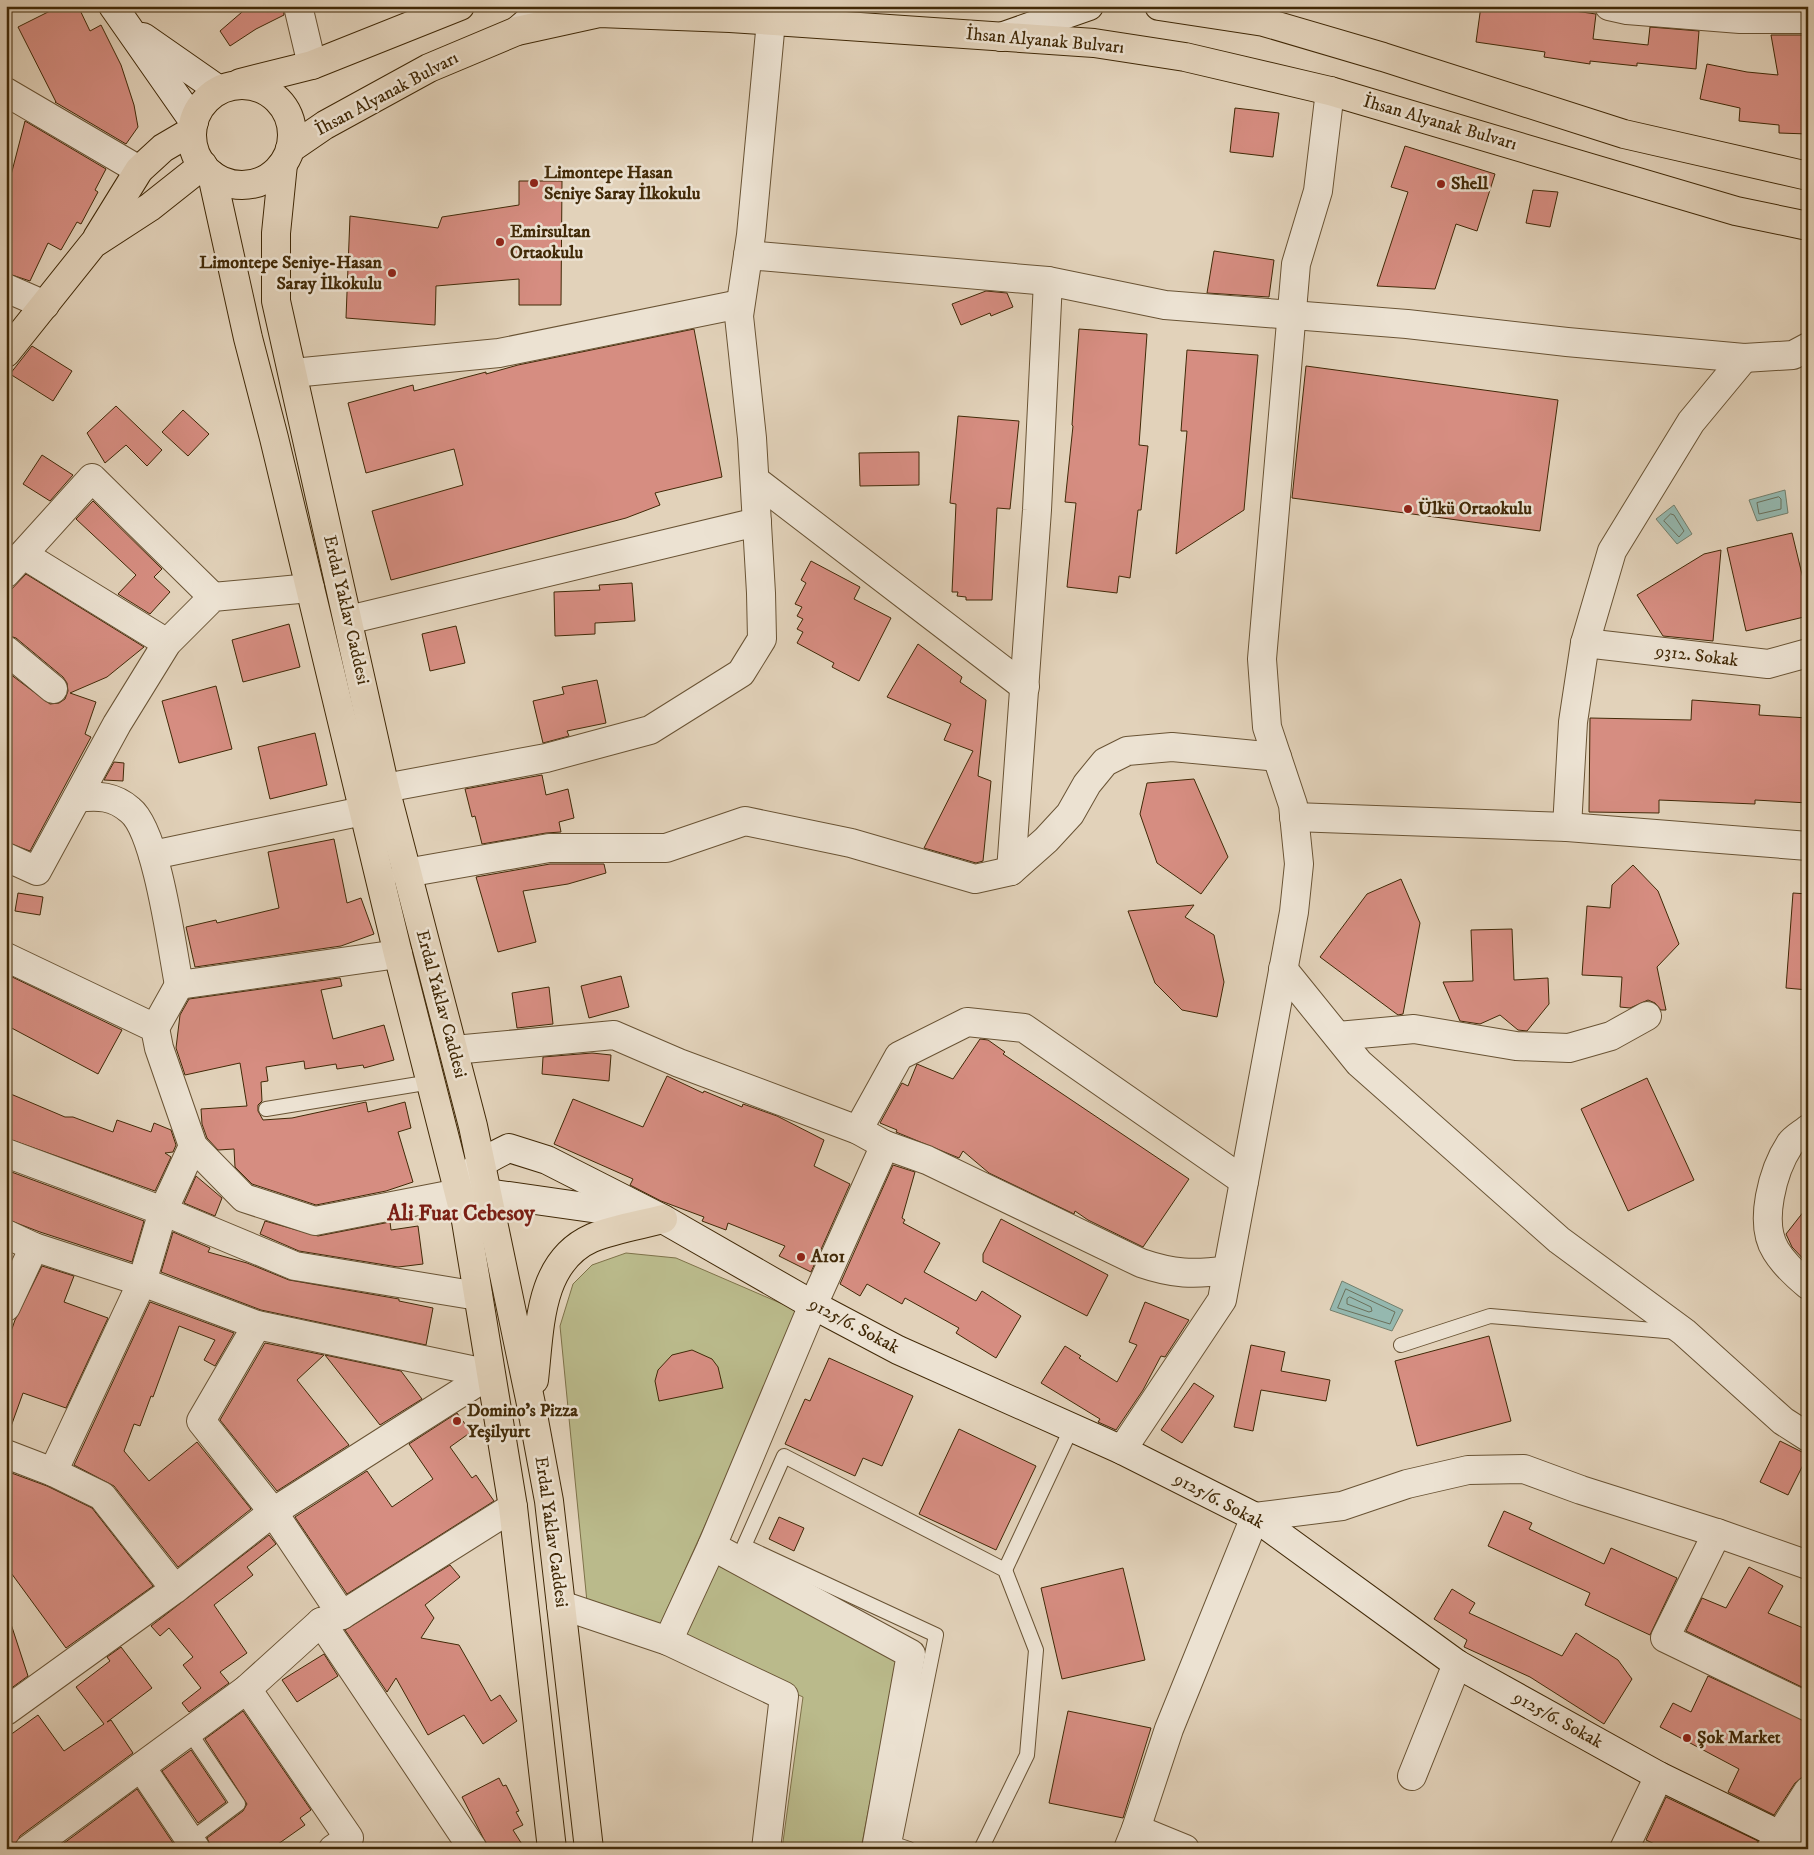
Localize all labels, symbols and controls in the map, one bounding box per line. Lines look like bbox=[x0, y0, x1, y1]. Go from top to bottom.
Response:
street label: İhsan Alyanak Bulvarı bbox=[965, 22, 1125, 59]
street label: İhsan Alyanak Bulvarı bbox=[311, 46, 462, 141]
street label: İhsan Alyanak Bulvarı bbox=[1361, 90, 1520, 155]
place label: Limontepe Hasan Seniye Saray İlkokulu bbox=[544, 162, 701, 205]
place label: Shell bbox=[1451, 173, 1489, 195]
marker: Limontepe Hasan Seniye Saray İlkokulu bbox=[528, 177, 540, 189]
marker: Shell bbox=[1435, 178, 1447, 190]
place label: Emirsultan Ortaokulu bbox=[510, 221, 591, 264]
marker: Emirsultan Ortaokulu bbox=[494, 236, 506, 248]
place label: Limontepe Seniye-Hasan Saray İlkokulu bbox=[199, 252, 383, 295]
marker: Limontepe Seniye-Hasan Saray İlkokulu bbox=[386, 267, 398, 279]
place label: Ülkü Ortaokulu bbox=[1418, 497, 1532, 520]
marker: Ülkü Ortaokulu bbox=[1402, 503, 1414, 515]
street label: Erdal Yaklav Caddesi bbox=[318, 533, 374, 687]
street label: 9312. Sokak bbox=[1653, 640, 1740, 672]
street label: Erdal Yaklav Caddesi bbox=[411, 927, 471, 1081]
district label: Ali Fuat Cebesoy bbox=[386, 1200, 535, 1227]
place label: A101 bbox=[810, 1246, 846, 1268]
marker: A101 bbox=[795, 1251, 807, 1263]
street label: 9125/6. Sokak bbox=[804, 1293, 903, 1359]
place label: Domino's Pizza Yeşilyurt bbox=[466, 1400, 578, 1443]
marker: Domino's Pizza Yeşilyurt bbox=[451, 1415, 463, 1427]
street label: Erdal Yaklav Caddesi bbox=[529, 1455, 573, 1609]
street label: 9125/6. Sokak bbox=[1169, 1468, 1268, 1534]
street label: 9125/6. Sokak bbox=[1509, 1686, 1607, 1754]
place label: Şok Market bbox=[1697, 1727, 1781, 1749]
marker: Şok Market bbox=[1681, 1732, 1693, 1744]

